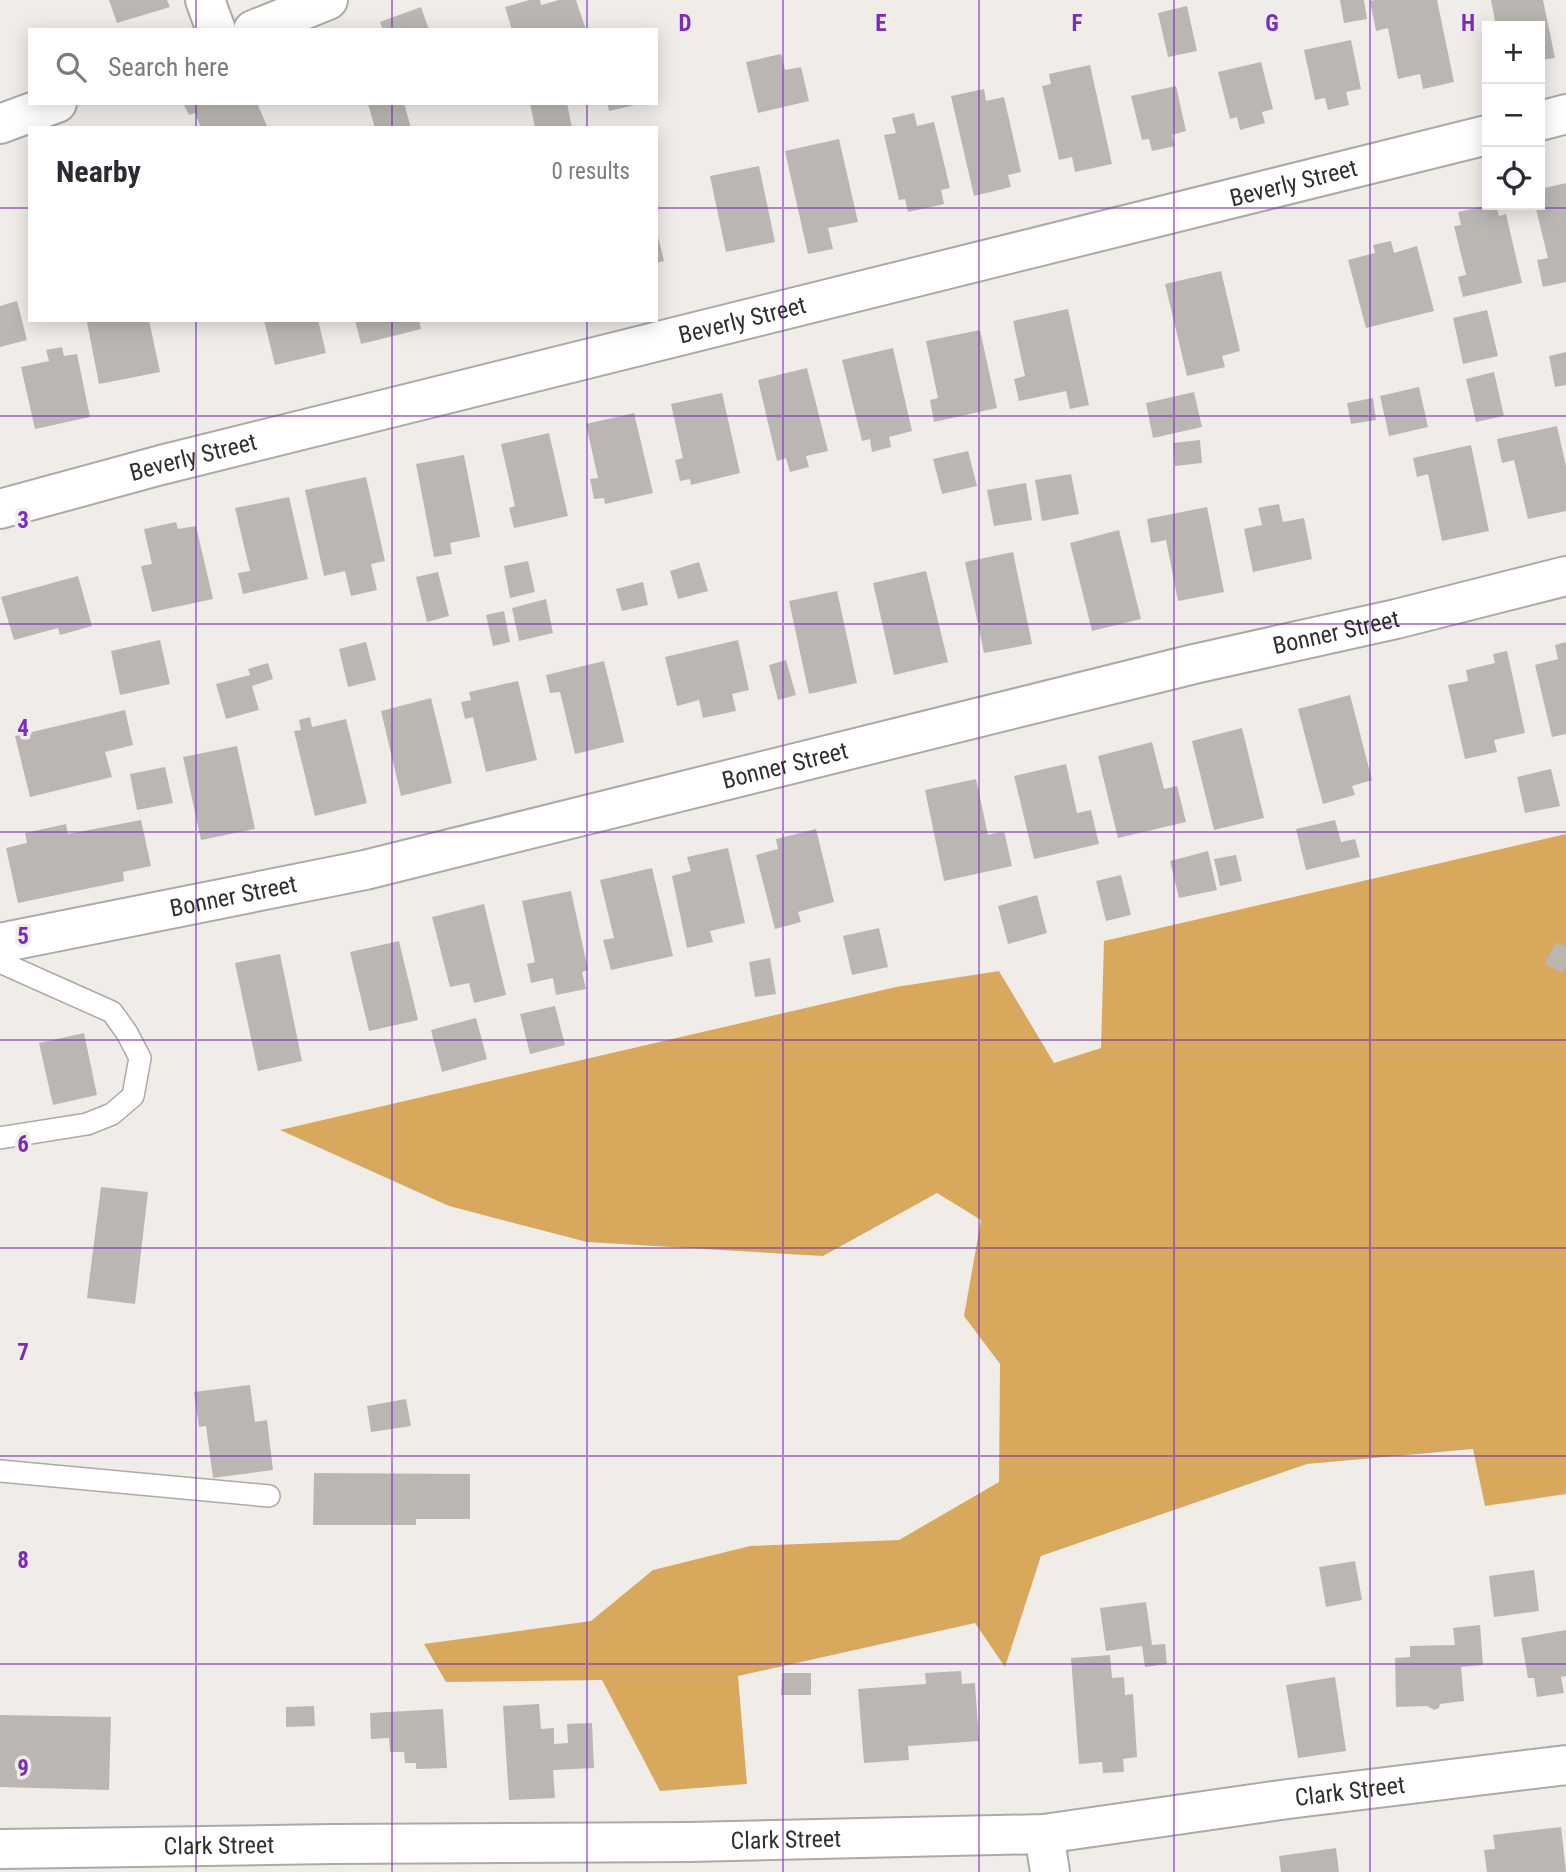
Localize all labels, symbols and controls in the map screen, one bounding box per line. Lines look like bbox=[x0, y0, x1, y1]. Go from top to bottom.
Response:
text: D bbox=[679, 10, 692, 37]
text: E bbox=[875, 10, 887, 37]
text: F bbox=[1072, 10, 1083, 37]
text: G bbox=[1265, 10, 1279, 37]
text: H bbox=[1461, 10, 1475, 37]
map controls bbox=[1482, 21, 1545, 210]
button: + bbox=[1482, 21, 1545, 84]
search box bbox=[28, 28, 658, 105]
icon: search bbox=[52, 48, 90, 86]
text: Search here bbox=[108, 52, 229, 82]
button: − bbox=[1482, 84, 1545, 147]
button: locate bbox=[1482, 147, 1545, 210]
text: Nearby bbox=[56, 154, 141, 189]
street label: Beverly Street bbox=[1227, 154, 1360, 212]
text: 0 results bbox=[552, 158, 630, 185]
street label: Beverly Street bbox=[676, 291, 809, 350]
street label: Beverly Street bbox=[126, 428, 260, 487]
text: 3 bbox=[17, 507, 29, 534]
street label: Bonner Street bbox=[1270, 605, 1402, 660]
text: 4 bbox=[17, 715, 29, 742]
street label: Bonner Street bbox=[719, 737, 851, 795]
street label: Bonner Street bbox=[168, 870, 299, 923]
text: 5 bbox=[17, 923, 29, 950]
text: 6 bbox=[17, 1131, 29, 1158]
text: 7 bbox=[17, 1339, 29, 1366]
text: 8 bbox=[17, 1547, 29, 1574]
text: 9 bbox=[17, 1755, 29, 1782]
street label: Clark Street bbox=[1293, 1771, 1406, 1812]
street label: Clark Street bbox=[730, 1825, 842, 1855]
street label: Clark Street bbox=[163, 1831, 274, 1861]

